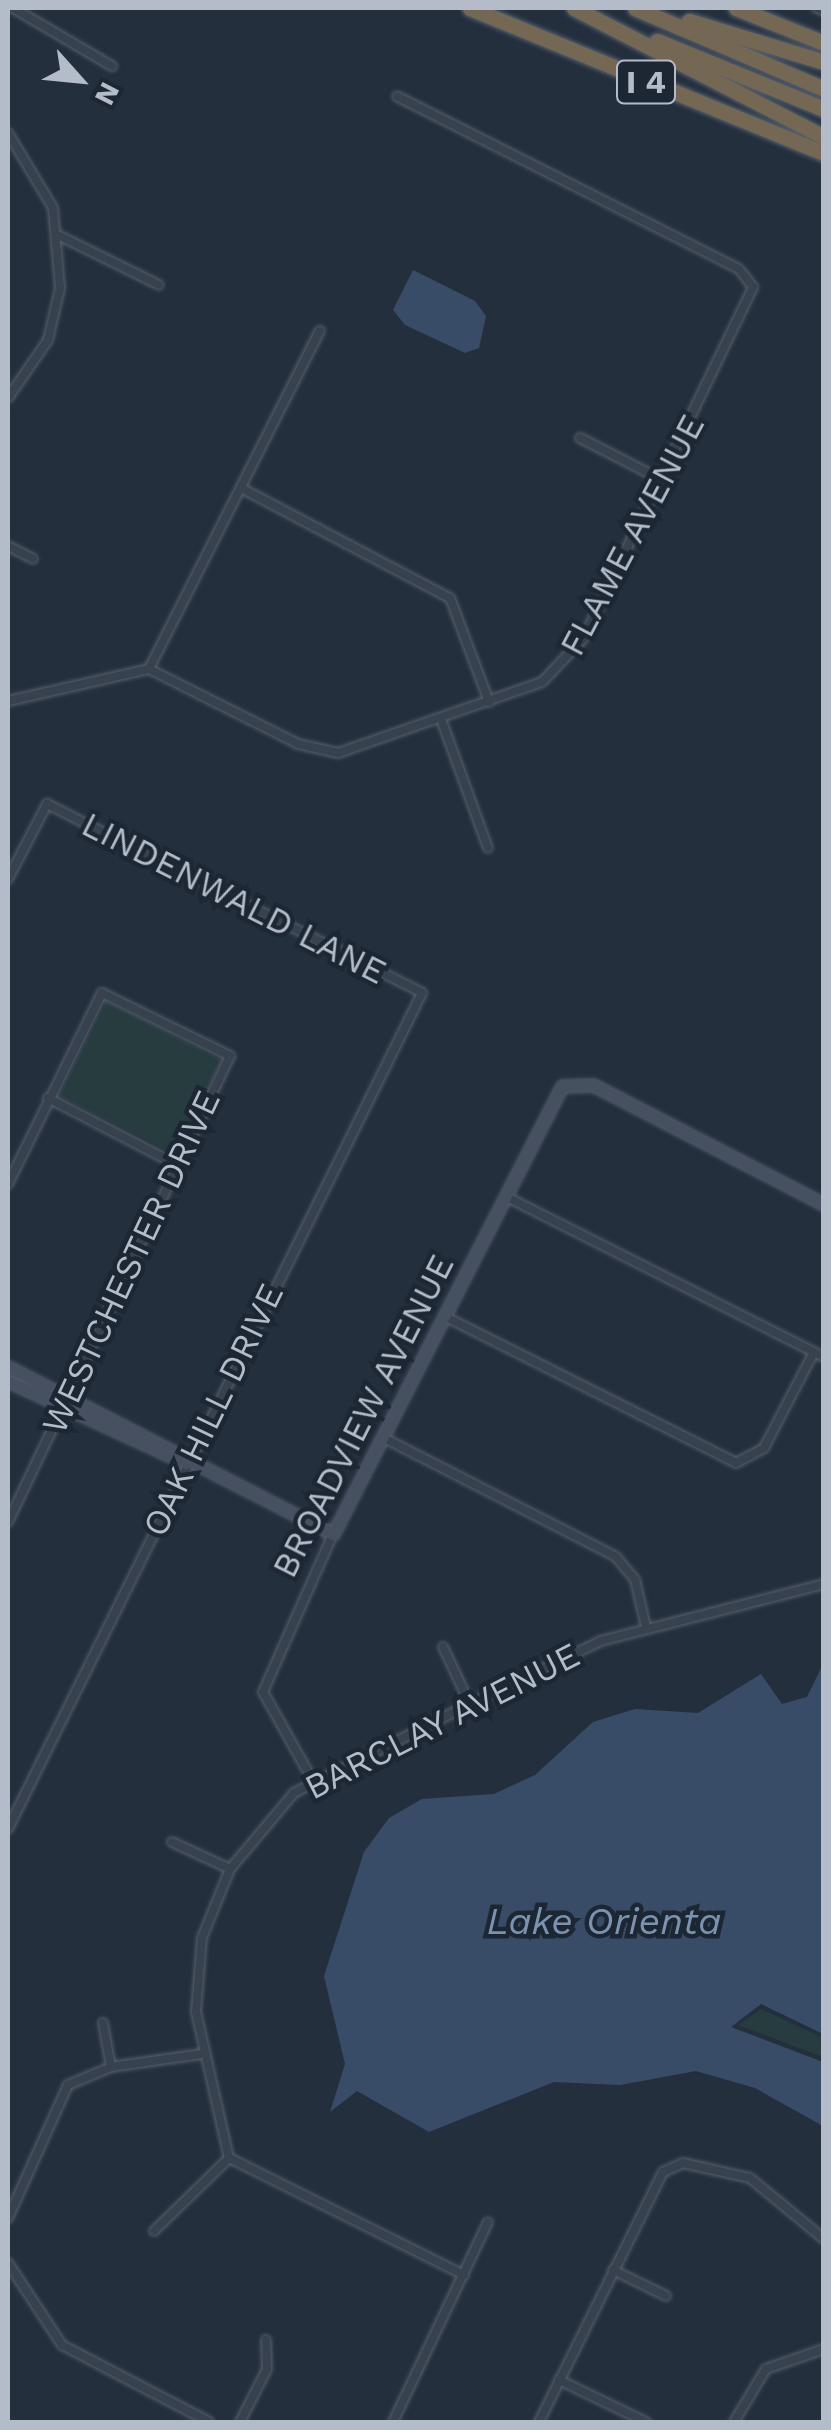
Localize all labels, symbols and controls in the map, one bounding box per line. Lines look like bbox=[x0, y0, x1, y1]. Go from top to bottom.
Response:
north arrow bbox=[30, 30, 130, 130]
road number: I 4 bbox=[616, 55, 676, 109]
text: N bbox=[88, 77, 127, 111]
street label: FLAME AVENUE bbox=[550, 407, 714, 663]
street label: LINDENWALD LANE bbox=[75, 803, 393, 993]
street label: WESTCHESTER DRIVE bbox=[33, 1084, 229, 1440]
street label: BROADVIEW AVENUE bbox=[263, 1247, 463, 1585]
street label: OAK HILL DRIVE bbox=[133, 1276, 293, 1544]
street label: BARCLAY AVENUE bbox=[296, 1633, 588, 1809]
water label: Lake Orienta bbox=[487, 1899, 721, 1945]

